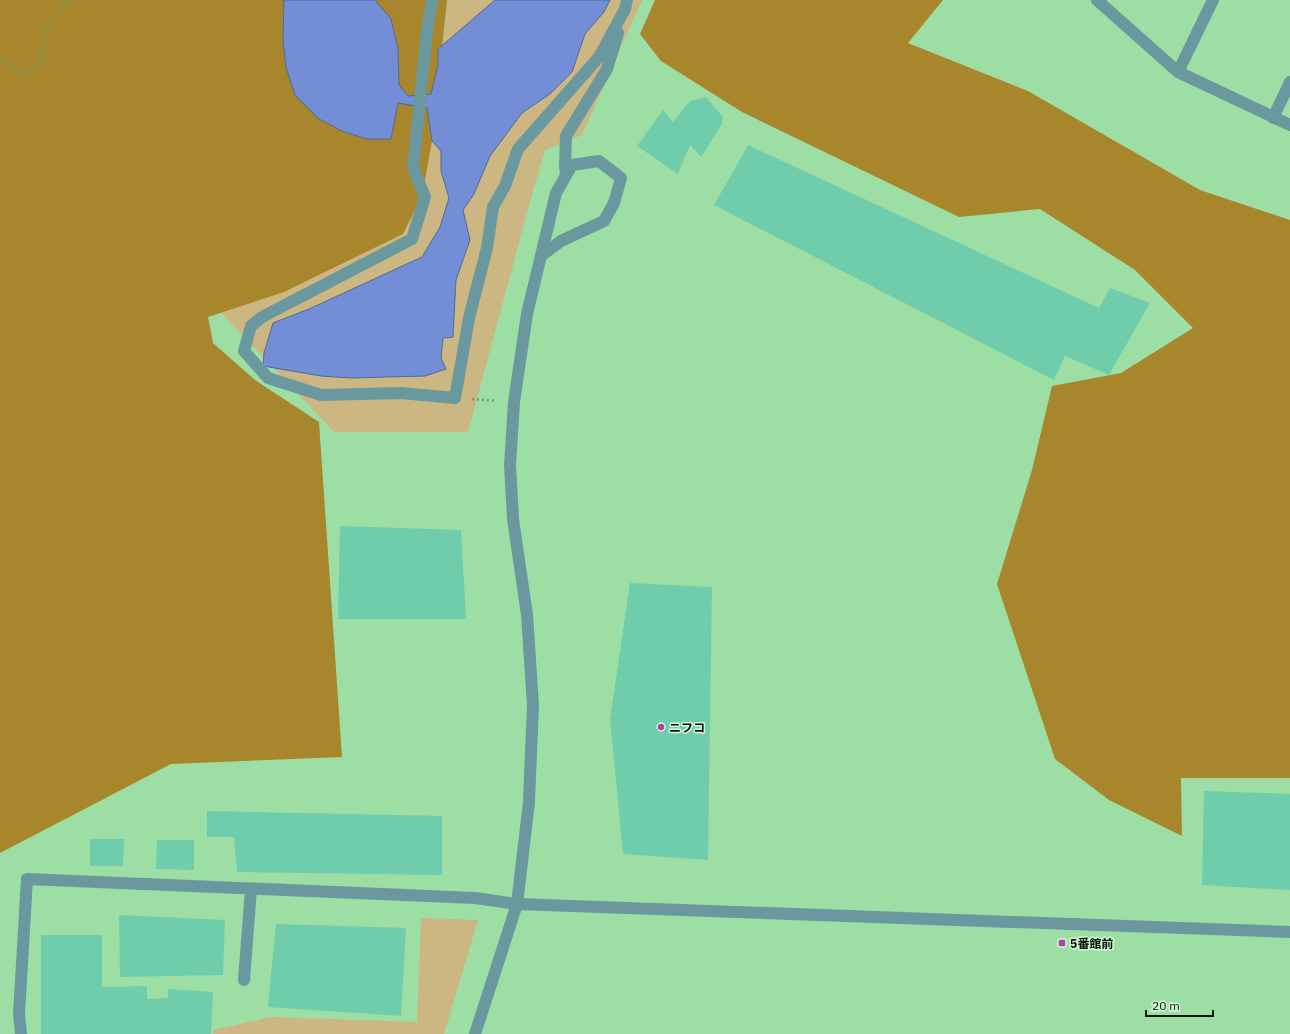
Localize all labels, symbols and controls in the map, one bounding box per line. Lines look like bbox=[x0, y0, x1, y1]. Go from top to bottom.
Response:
place label: ニフコ bbox=[669, 720, 705, 735]
marker: ニフコ bbox=[656, 722, 666, 732]
place label: 5番館前 bbox=[1070, 936, 1113, 951]
marker: 5番館前 bbox=[1057, 938, 1067, 948]
scale bar bbox=[1146, 992, 1213, 1018]
text: 20 m bbox=[1152, 998, 1180, 1013]

